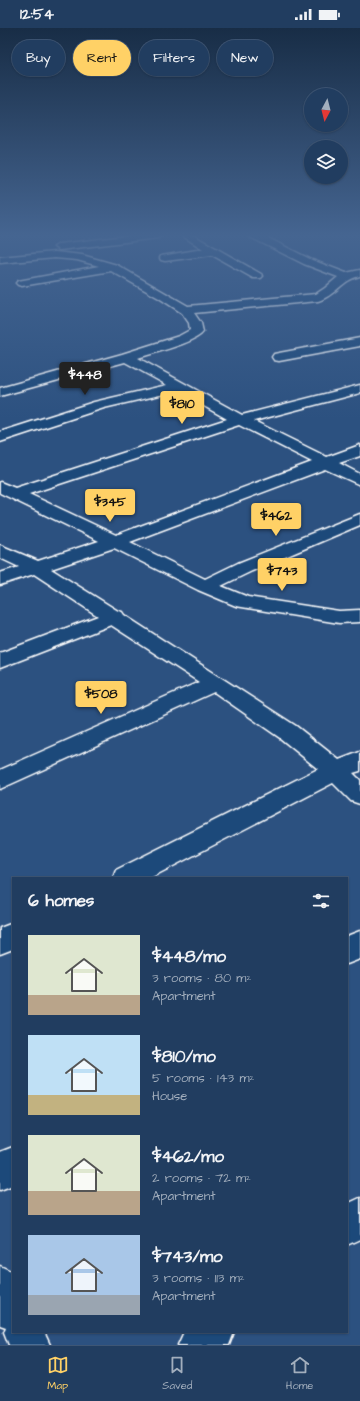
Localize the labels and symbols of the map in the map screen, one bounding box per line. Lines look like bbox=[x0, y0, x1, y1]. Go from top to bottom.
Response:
north arrow bbox=[304, 88, 348, 132]
pin: $448 bbox=[61, 362, 109, 396]
pin: $810 bbox=[158, 391, 206, 425]
pin: $345 bbox=[86, 489, 134, 523]
pin: $462 bbox=[252, 503, 300, 537]
pin: $743 bbox=[258, 558, 306, 592]
pin: $508 bbox=[77, 681, 125, 715]

